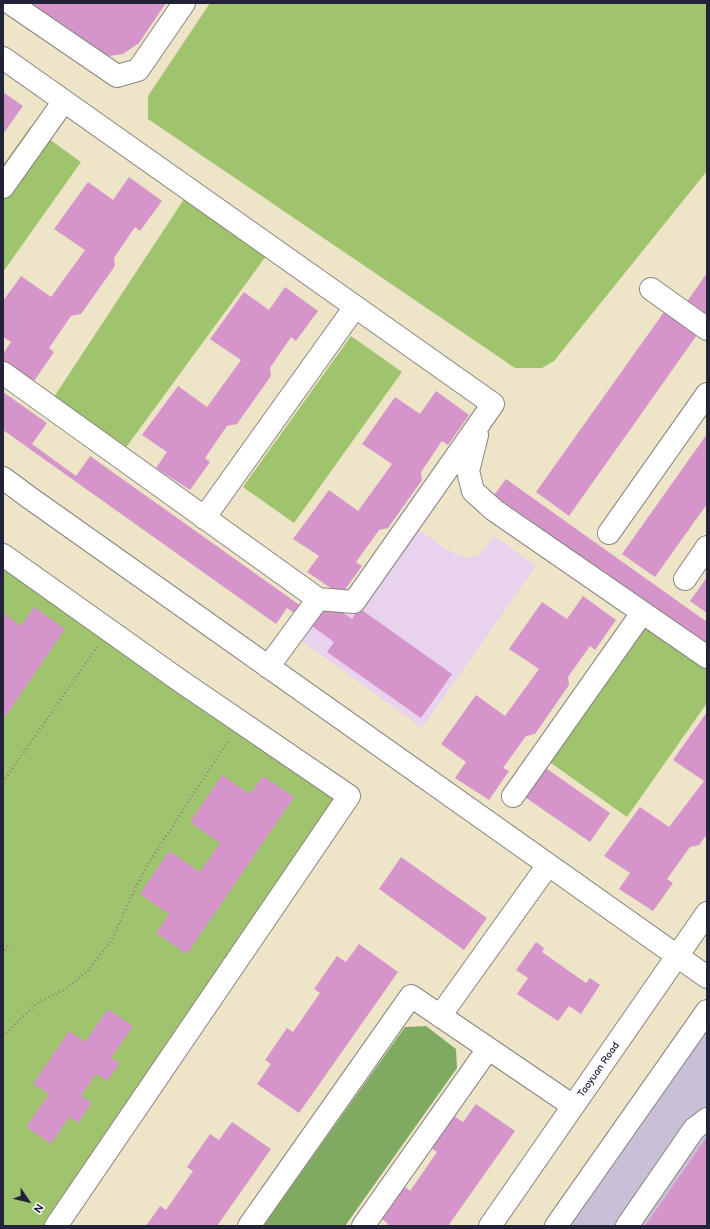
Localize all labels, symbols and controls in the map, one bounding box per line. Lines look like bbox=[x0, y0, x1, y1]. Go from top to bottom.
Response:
street label: Taoyuan Road bbox=[576, 1040, 622, 1100]
north arrow bbox=[8, 1181, 48, 1221]
text: N bbox=[31, 1201, 46, 1215]

